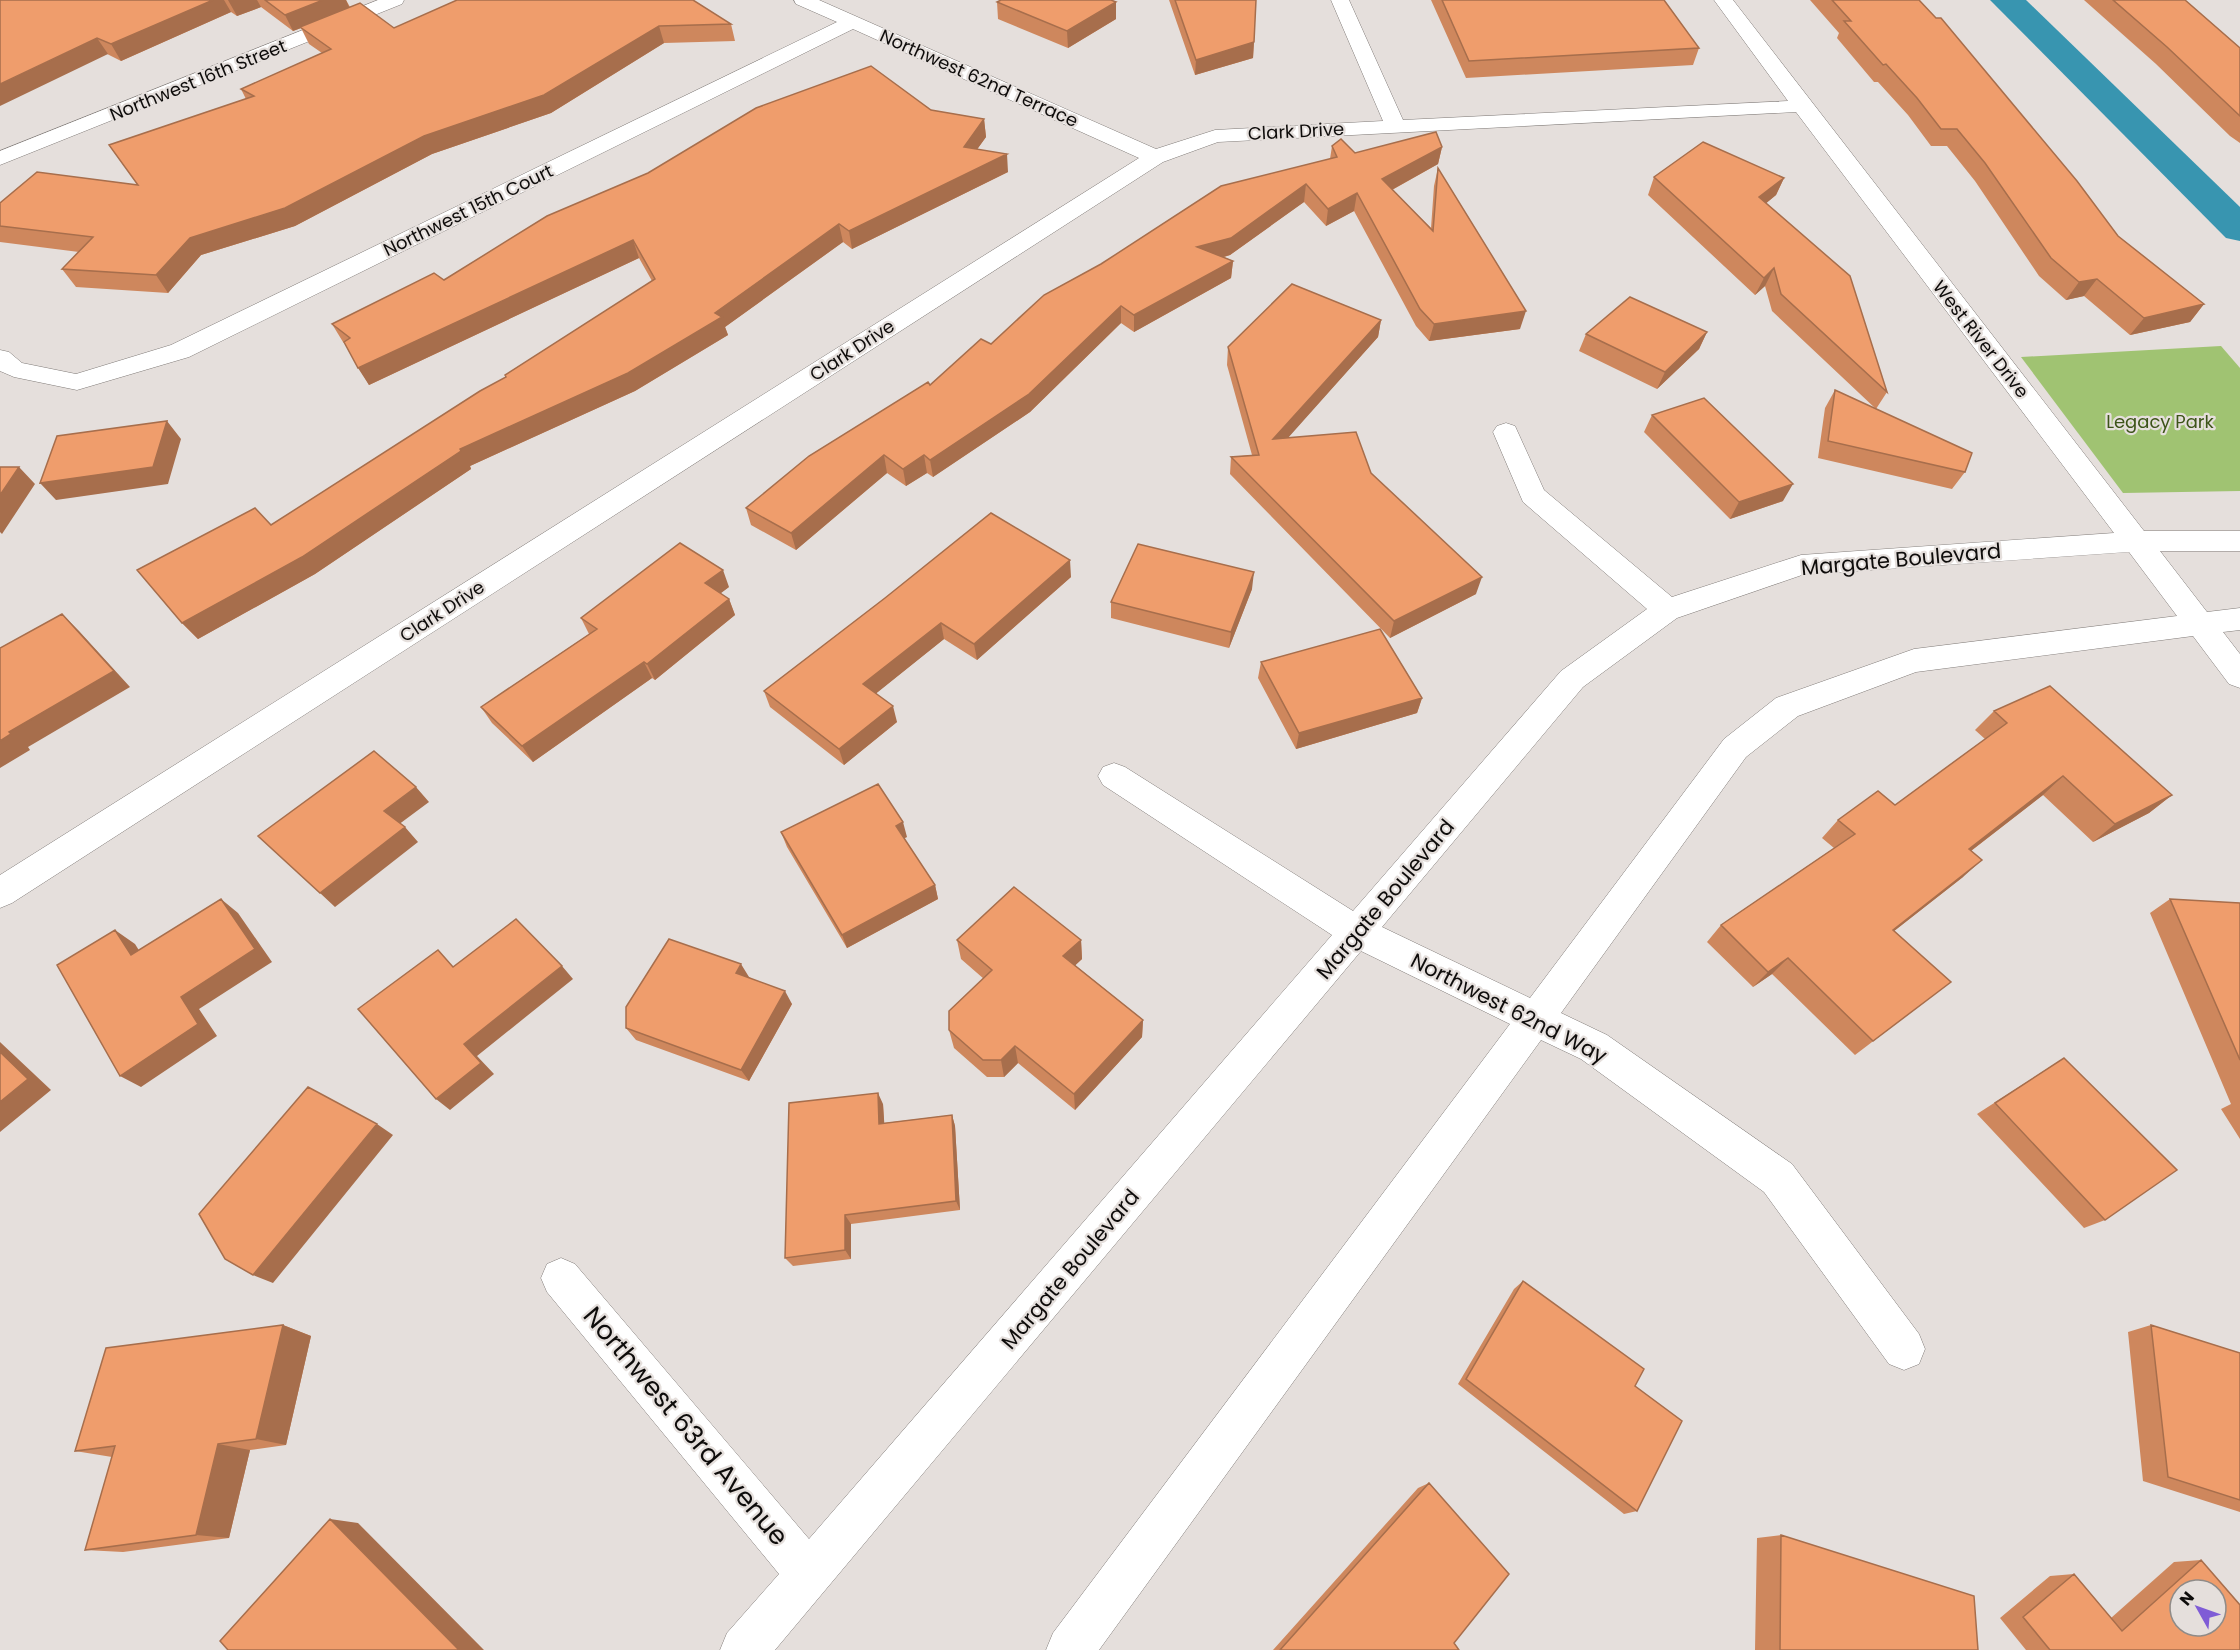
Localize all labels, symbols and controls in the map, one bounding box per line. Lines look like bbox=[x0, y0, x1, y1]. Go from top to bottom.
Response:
street label: Northwest 62nd Terrace bbox=[876, 23, 1082, 133]
street label: Northwest 16th Street bbox=[106, 33, 290, 127]
street label: Clark Drive bbox=[1247, 116, 1345, 146]
street label: Northwest 15th Court bbox=[379, 158, 557, 262]
street label: West River Drive bbox=[1927, 275, 2035, 403]
street label: Clark Drive bbox=[805, 313, 899, 387]
park label: Legacy Park bbox=[2106, 409, 2215, 434]
street label: Margate Boulevard bbox=[1800, 536, 2002, 582]
street label: Clark Drive bbox=[395, 574, 489, 648]
street label: Margate Boulevard bbox=[1309, 813, 1461, 985]
street label: Northwest 62nd Way bbox=[1406, 946, 1612, 1070]
street label: Margate Boulevard bbox=[994, 1183, 1146, 1355]
street label: Northwest 63rd Avenue bbox=[575, 1299, 797, 1553]
north arrow bbox=[2168, 1578, 2228, 1638]
text: N bbox=[2174, 1587, 2200, 1611]

